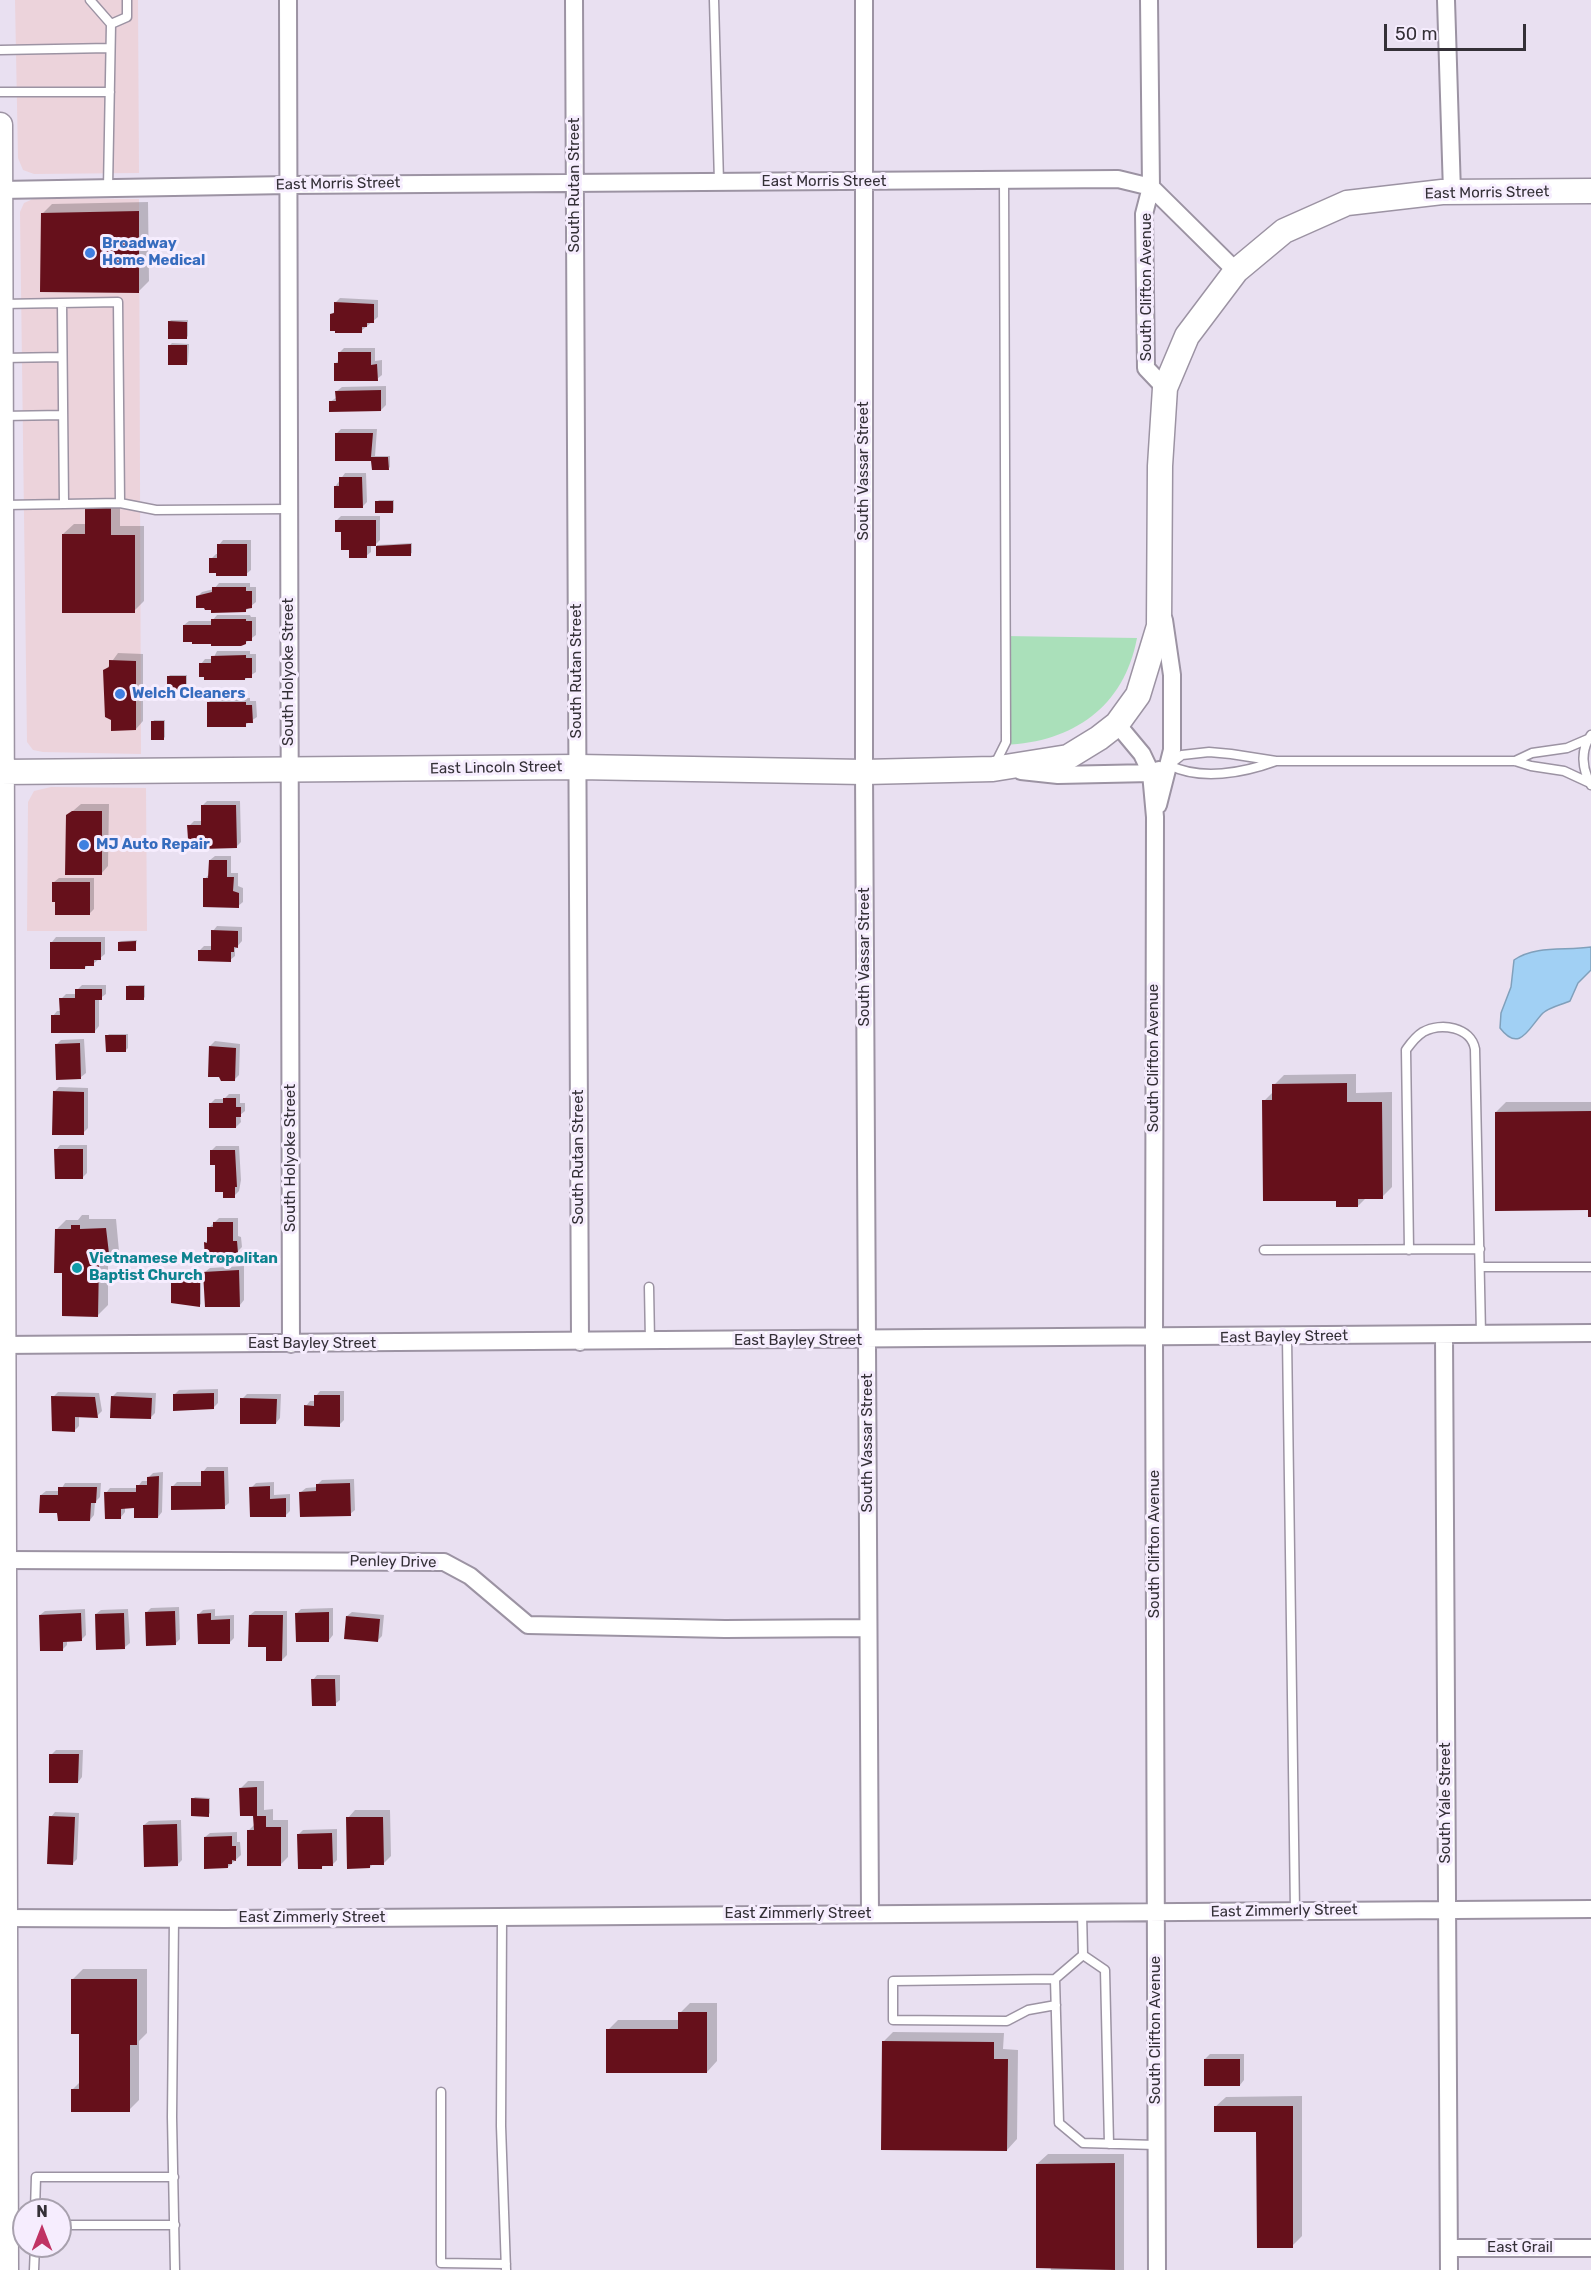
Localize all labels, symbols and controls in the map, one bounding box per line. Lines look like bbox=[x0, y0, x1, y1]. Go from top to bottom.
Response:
scale bar bbox=[1387, 12, 1530, 50]
text: 50 m bbox=[1395, 23, 1438, 45]
street label: South Rutan Street bbox=[566, 118, 584, 252]
street label: East Morris Street bbox=[762, 173, 886, 191]
street label: East Morris Street bbox=[275, 174, 401, 194]
street label: East Morris Street bbox=[1424, 183, 1550, 203]
street label: South Clifton Avenue bbox=[1138, 213, 1156, 361]
place label: Broadway Home Medical bbox=[102, 235, 205, 270]
marker: Broadway Home Medical bbox=[83, 246, 97, 260]
street label: South Vassar Street bbox=[855, 401, 873, 541]
street label: South Holyoke Street bbox=[280, 598, 298, 746]
street label: South Rutan Street bbox=[568, 604, 586, 738]
place label: Welch Cleaners bbox=[132, 685, 245, 703]
marker: Welch Cleaners bbox=[113, 687, 127, 701]
street label: East Lincoln Street bbox=[430, 758, 562, 778]
place label: MJ Auto Repair bbox=[96, 836, 210, 854]
marker: MJ Auto Repair bbox=[77, 838, 91, 852]
street label: South Vassar Street bbox=[856, 887, 874, 1027]
street label: South Clifton Avenue bbox=[1145, 984, 1163, 1132]
street label: South Holyoke Street bbox=[282, 1084, 300, 1232]
street label: South Rutan Street bbox=[570, 1090, 588, 1224]
place label: Vietnamese Metropolitan Baptist Church bbox=[89, 1250, 278, 1285]
marker: Vietnamese Metropolitan Baptist Church bbox=[70, 1261, 84, 1275]
street label: East Bayley Street bbox=[1220, 1327, 1348, 1347]
street label: East Bayley Street bbox=[734, 1332, 862, 1350]
street label: East Bayley Street bbox=[248, 1335, 376, 1353]
street label: South Vassar Street bbox=[859, 1373, 877, 1513]
street label: South Clifton Avenue bbox=[1146, 1470, 1164, 1618]
street label: Penley Drive bbox=[349, 1552, 437, 1572]
street label: South Yale Street bbox=[1437, 1742, 1455, 1864]
street label: East Zimmerly Street bbox=[1210, 1901, 1358, 1921]
street label: East Zimmerly Street bbox=[725, 1905, 871, 1923]
street label: East Zimmerly Street bbox=[239, 1909, 385, 1927]
street label: South Clifton Avenue bbox=[1147, 1956, 1165, 2104]
north arrow bbox=[12, 2198, 72, 2258]
text: N bbox=[36, 2202, 48, 2221]
street label: East Grail bbox=[1487, 2239, 1553, 2257]

